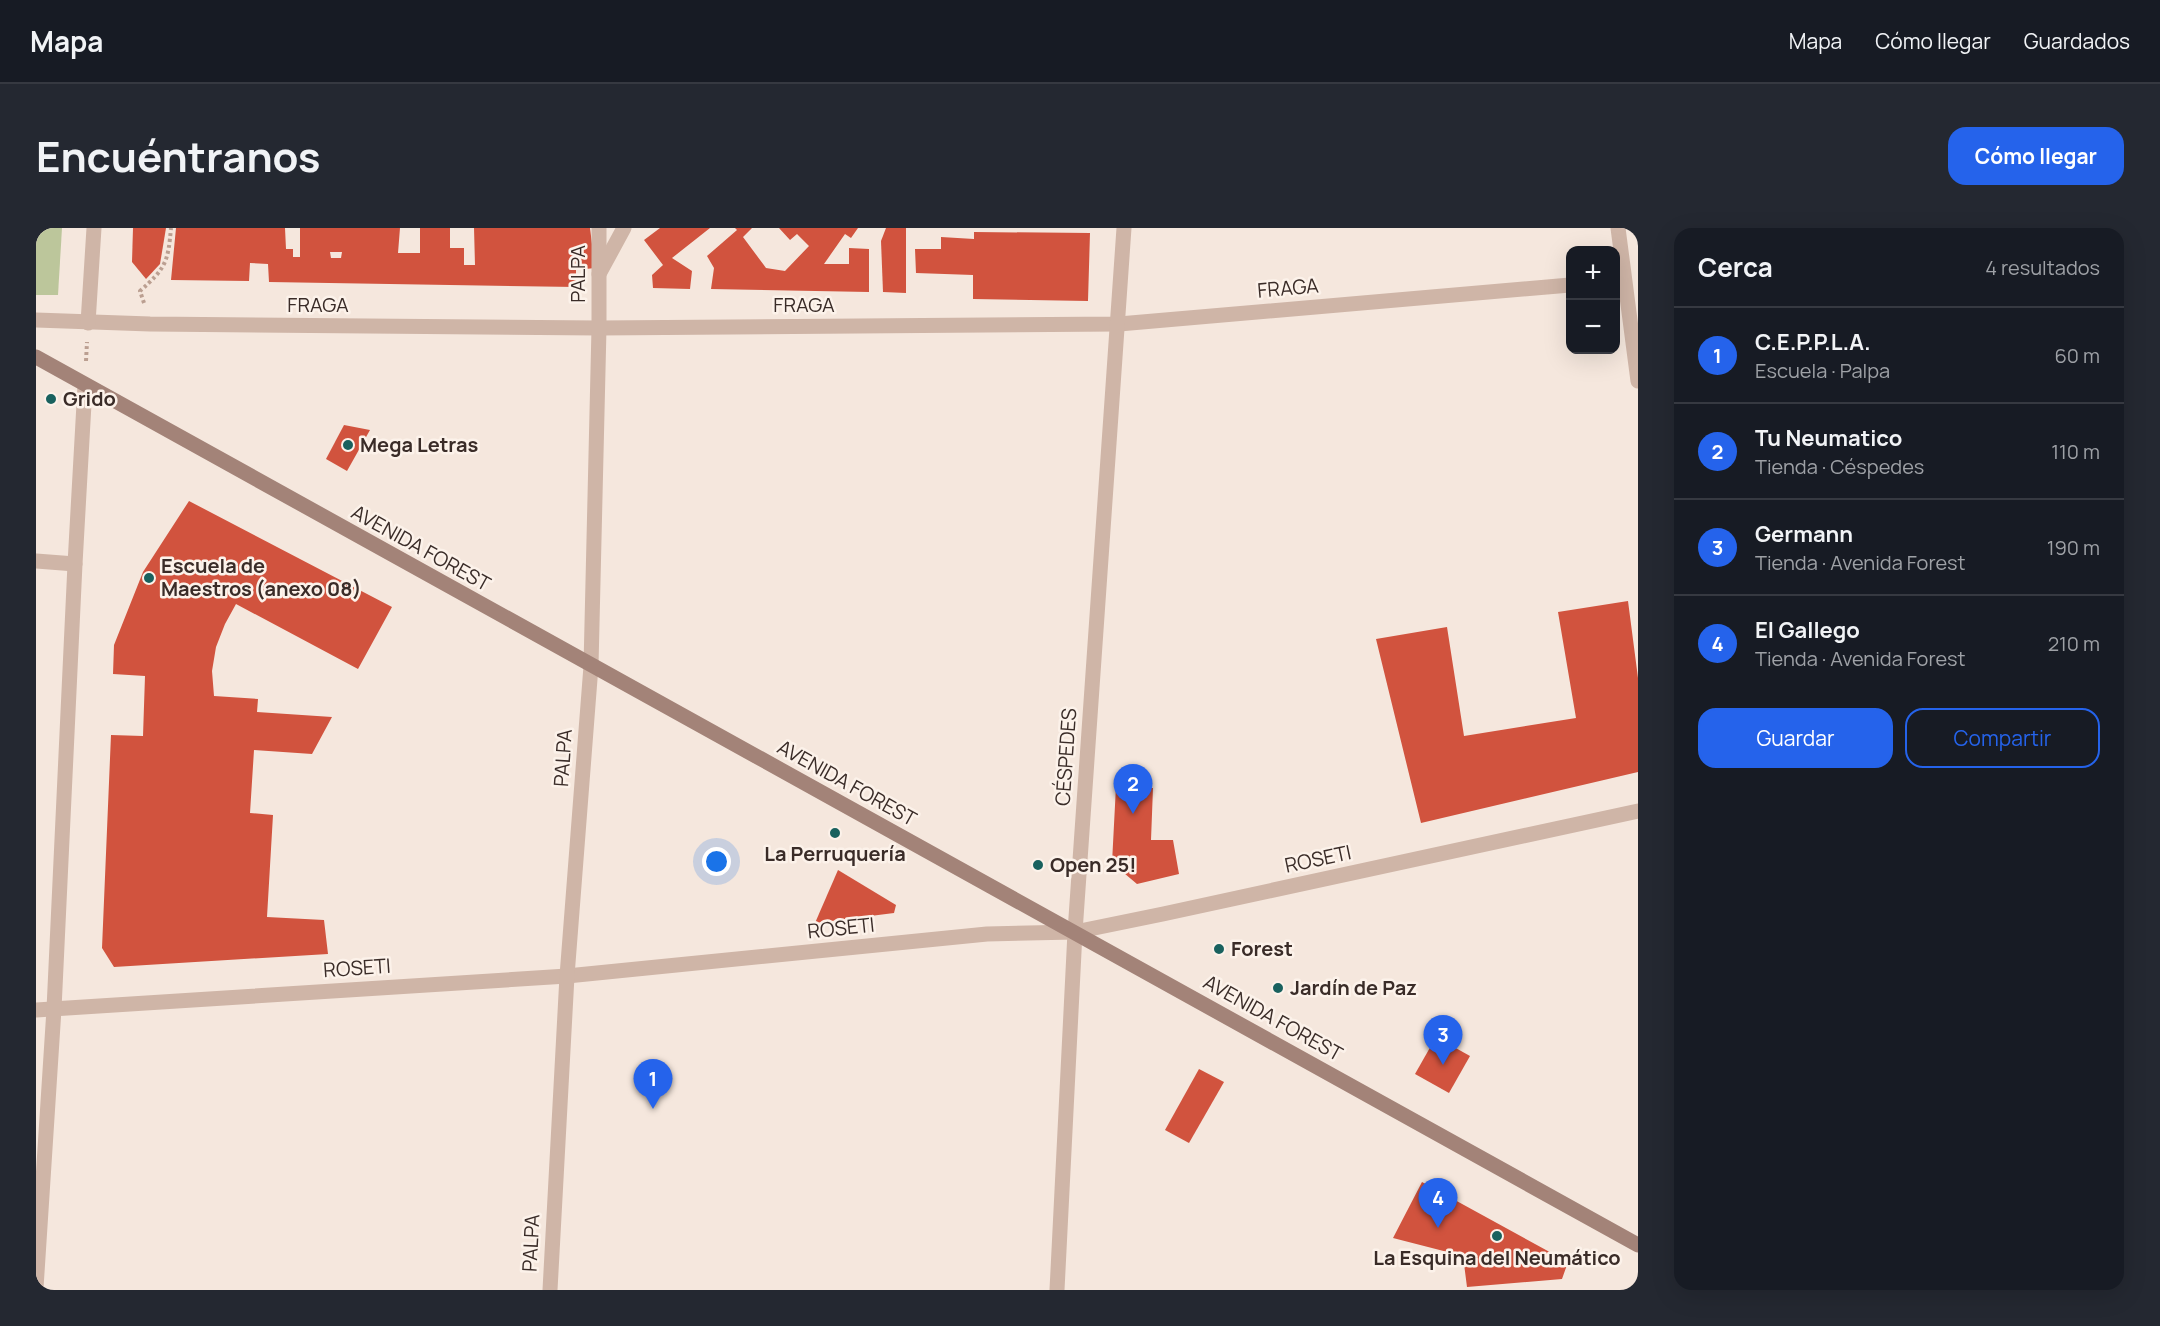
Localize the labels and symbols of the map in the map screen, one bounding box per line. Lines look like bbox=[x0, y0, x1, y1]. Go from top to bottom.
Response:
street label: PALPA bbox=[564, 245, 591, 303]
street label: FRAGA bbox=[1256, 271, 1320, 304]
street label: FRAGA bbox=[287, 291, 349, 318]
street label: FRAGA bbox=[773, 291, 835, 318]
place label: Grido bbox=[63, 385, 116, 412]
marker: Grido bbox=[44, 392, 58, 406]
place label: Mega Letras bbox=[360, 431, 479, 458]
marker: Mega Letras bbox=[341, 438, 355, 452]
street label: AVENIDA FOREST bbox=[347, 498, 496, 597]
place label: Escuela de Maestros (anexo 08) bbox=[161, 552, 362, 602]
marker: Escuela de Maestros (anexo 08) bbox=[142, 571, 156, 585]
street label: CÉSPEDES bbox=[1049, 707, 1082, 807]
street label: PALPA bbox=[547, 728, 578, 788]
street label: AVENIDA FOREST bbox=[773, 733, 922, 832]
pin: 2 bbox=[1114, 764, 1152, 814]
marker: La Perruquería bbox=[828, 826, 842, 840]
street label: ROSETI bbox=[1282, 838, 1354, 879]
place label: La Perruquería bbox=[764, 840, 906, 867]
your location bbox=[702, 847, 731, 876]
place label: Open 25! bbox=[1050, 851, 1136, 878]
marker: Open 25! bbox=[1031, 858, 1045, 872]
street label: ROSETI bbox=[806, 911, 876, 944]
place label: Forest bbox=[1231, 935, 1293, 962]
marker: Forest bbox=[1212, 942, 1226, 956]
street label: ROSETI bbox=[322, 952, 392, 983]
street label: AVENIDA FOREST bbox=[1199, 968, 1348, 1067]
place label: Jardín de Paz bbox=[1290, 974, 1417, 1001]
marker: Jardín de Paz bbox=[1271, 981, 1285, 995]
pin: 3 bbox=[1424, 1016, 1462, 1065]
pin: 1 bbox=[634, 1060, 672, 1109]
pin: 4 bbox=[1418, 1178, 1458, 1228]
street label: PALPA bbox=[516, 1213, 546, 1273]
marker: La Esquina del Neumático bbox=[1490, 1229, 1504, 1243]
place label: La Esquina del Neumático bbox=[1373, 1244, 1621, 1271]

